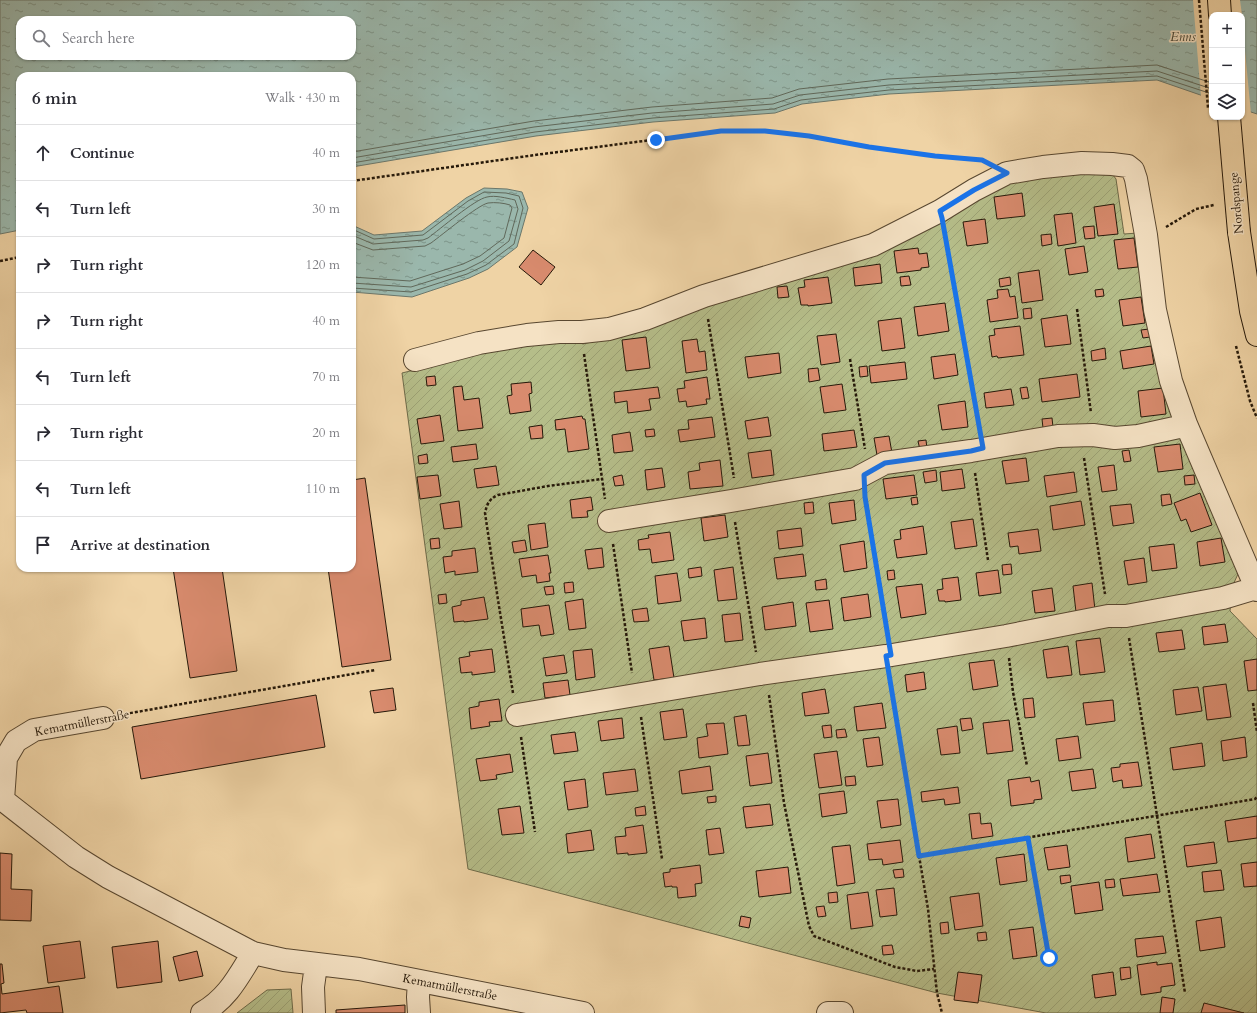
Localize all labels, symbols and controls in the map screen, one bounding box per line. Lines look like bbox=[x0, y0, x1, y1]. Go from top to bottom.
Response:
map controls bbox=[1209, 12, 1245, 120]
button: + bbox=[1209, 12, 1245, 48]
search box bbox=[16, 16, 356, 60]
icon: search bbox=[30, 27, 52, 49]
text: Search here bbox=[62, 28, 135, 48]
water label: Enns bbox=[1170, 28, 1196, 46]
button: − bbox=[1209, 48, 1245, 84]
button: layers bbox=[1209, 84, 1245, 120]
text: 6 min bbox=[32, 87, 77, 110]
text: Walk · 430 m bbox=[265, 89, 340, 107]
route end bbox=[647, 131, 665, 149]
icon: ahead bbox=[32, 142, 54, 164]
text: Continue bbox=[70, 143, 135, 163]
text: 40 m bbox=[312, 144, 340, 162]
street label: Nordspange bbox=[1225, 171, 1247, 235]
icon: left bbox=[32, 198, 54, 220]
text: Turn left bbox=[70, 199, 131, 219]
text: 30 m bbox=[312, 200, 340, 218]
icon: right bbox=[32, 254, 54, 276]
text: Turn right bbox=[70, 255, 143, 275]
text: 120 m bbox=[306, 256, 340, 274]
icon: right bbox=[32, 310, 54, 332]
text: Turn right bbox=[70, 311, 143, 331]
text: 40 m bbox=[312, 312, 340, 330]
icon: left bbox=[32, 366, 54, 388]
text: Turn left bbox=[70, 367, 131, 387]
text: 70 m bbox=[312, 368, 340, 386]
icon: right bbox=[32, 422, 54, 444]
text: Turn right bbox=[70, 423, 143, 443]
text: 20 m bbox=[312, 424, 340, 442]
icon: left bbox=[32, 478, 54, 500]
text: Turn left bbox=[70, 479, 131, 499]
text: 110 m bbox=[306, 480, 340, 498]
icon: arrive bbox=[32, 534, 54, 556]
text: Arrive at destination bbox=[70, 535, 210, 555]
street label: Kematmüllerstraße bbox=[33, 706, 131, 740]
route start bbox=[1040, 949, 1058, 967]
street label: Kematmüllerstraße bbox=[401, 970, 499, 1004]

